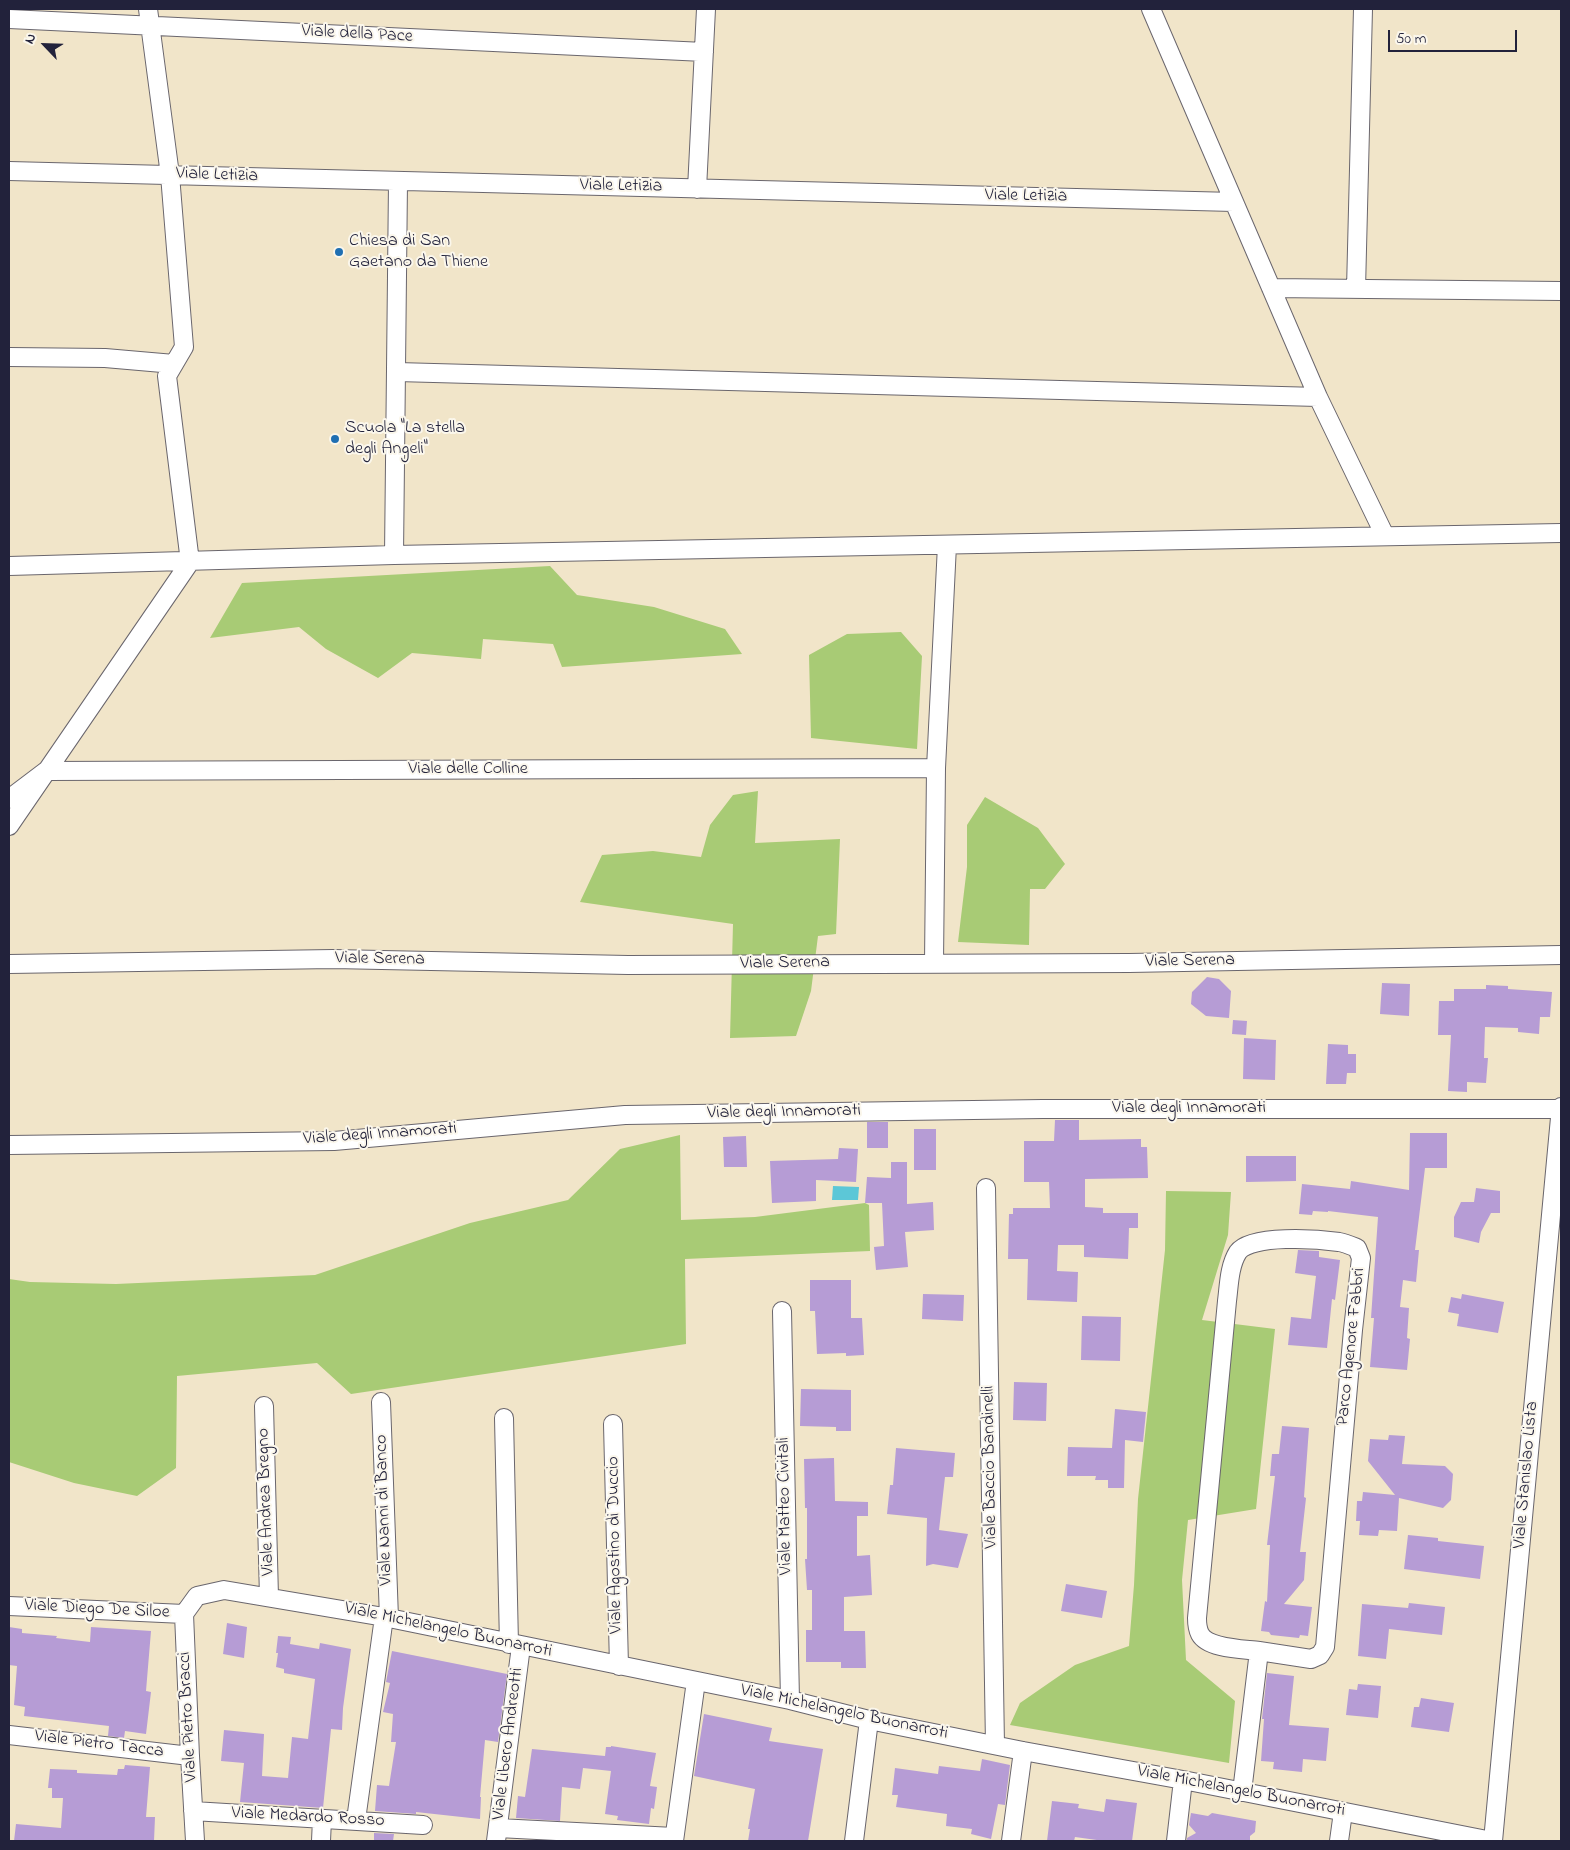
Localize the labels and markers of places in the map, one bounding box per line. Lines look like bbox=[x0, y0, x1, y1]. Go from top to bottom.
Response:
place label: Chiesa di San Gaetano da Thiene bbox=[349, 231, 488, 274]
marker: Chiesa di San Gaetano da Thiene bbox=[333, 246, 345, 258]
place label: Scuola "La stella degli Angeli" bbox=[345, 418, 465, 460]
marker: Scuola "La stella degli Angeli" bbox=[329, 433, 341, 445]

